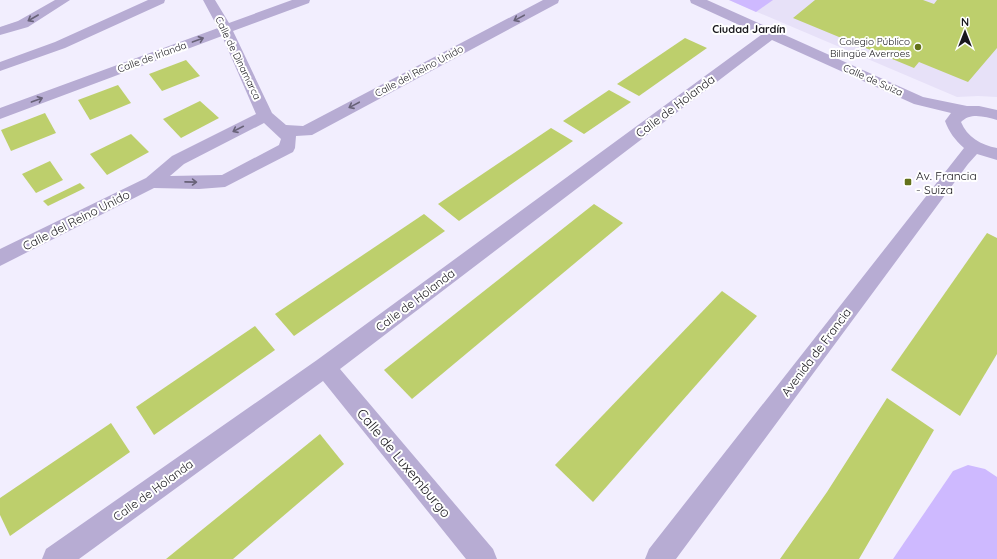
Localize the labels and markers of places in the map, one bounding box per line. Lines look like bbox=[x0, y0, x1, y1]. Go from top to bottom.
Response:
place label: Colegio Público Bilingüe Averroes bbox=[830, 35, 910, 60]
marker: Colegio Público Bilingüe Averroes bbox=[913, 42, 923, 52]
place label: Av. Francia - Suiza bbox=[916, 168, 977, 197]
marker: Av. Francia - Suiza bbox=[903, 177, 913, 187]

